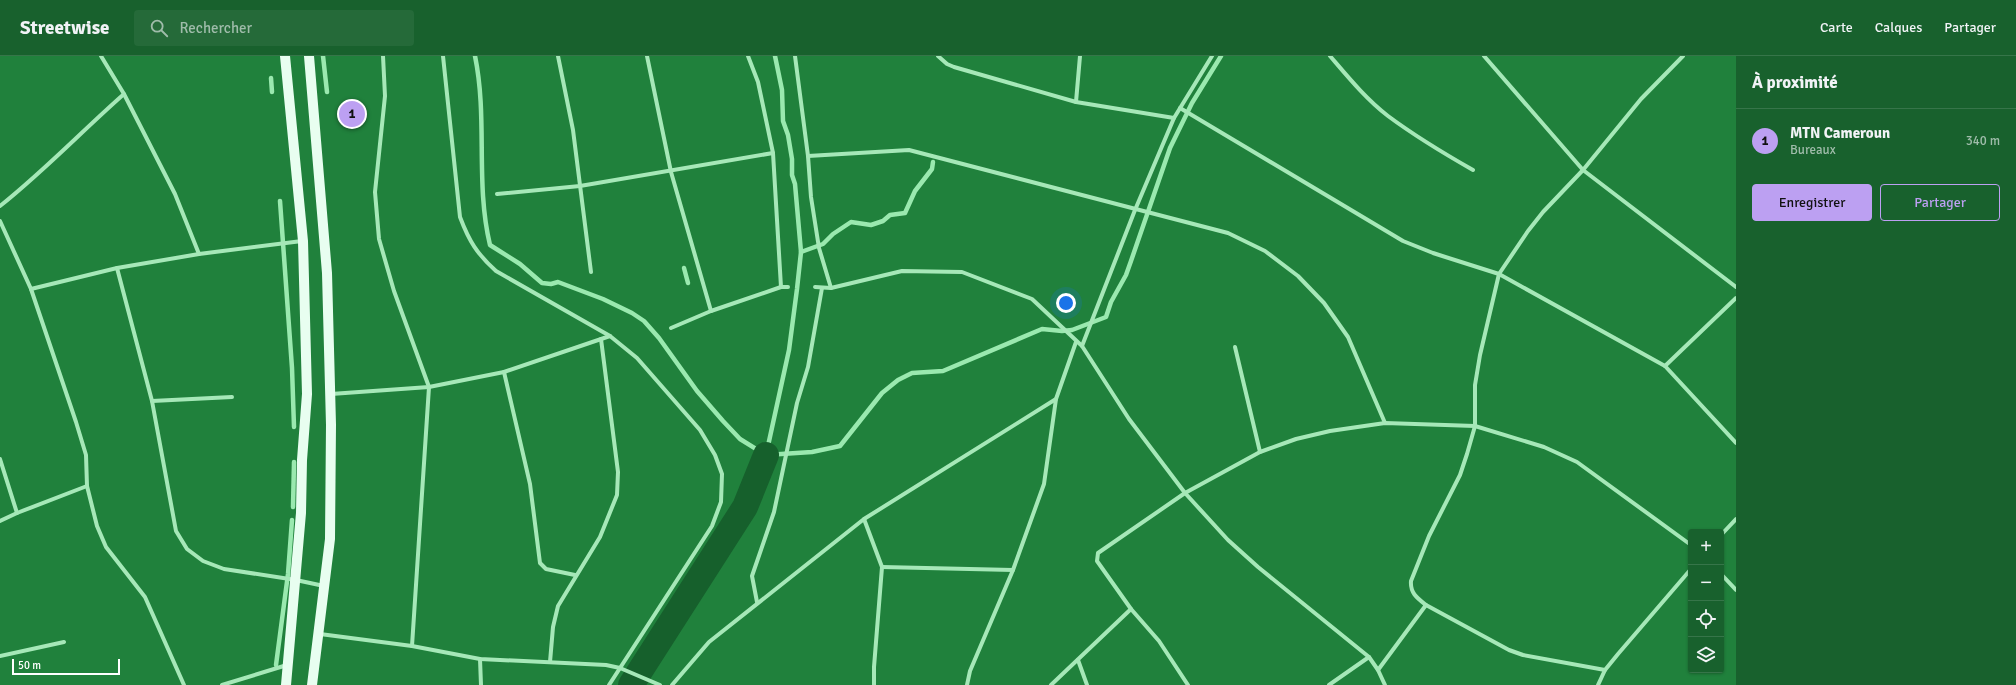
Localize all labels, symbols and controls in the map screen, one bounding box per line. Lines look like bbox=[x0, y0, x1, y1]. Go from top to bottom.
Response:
search box bbox=[134, 10, 414, 46]
text: Streetwise bbox=[20, 16, 110, 40]
icon: search bbox=[148, 17, 170, 39]
text: Rechercher bbox=[180, 19, 252, 37]
text: Carte bbox=[1820, 19, 1853, 36]
text: Calques bbox=[1875, 19, 1922, 36]
text: Partager bbox=[1944, 19, 1996, 36]
text: À proximité bbox=[1752, 72, 1838, 93]
pin: 1 bbox=[339, 99, 365, 129]
text: MTN Cameroun bbox=[1790, 124, 1890, 142]
text: 1 bbox=[1761, 133, 1769, 149]
text: 340 m bbox=[1966, 133, 2000, 149]
text: Bureaux bbox=[1790, 142, 1836, 158]
button: Enregistrer bbox=[1752, 184, 1872, 221]
button: Partager bbox=[1880, 184, 2000, 221]
your location bbox=[1056, 293, 1076, 313]
map controls bbox=[1688, 529, 1724, 673]
button: + bbox=[1688, 529, 1724, 565]
button: − bbox=[1688, 565, 1724, 601]
button: locate bbox=[1688, 601, 1724, 637]
button: layers bbox=[1688, 637, 1724, 673]
scale bar bbox=[12, 657, 120, 676]
text: 50 m bbox=[18, 659, 41, 672]

